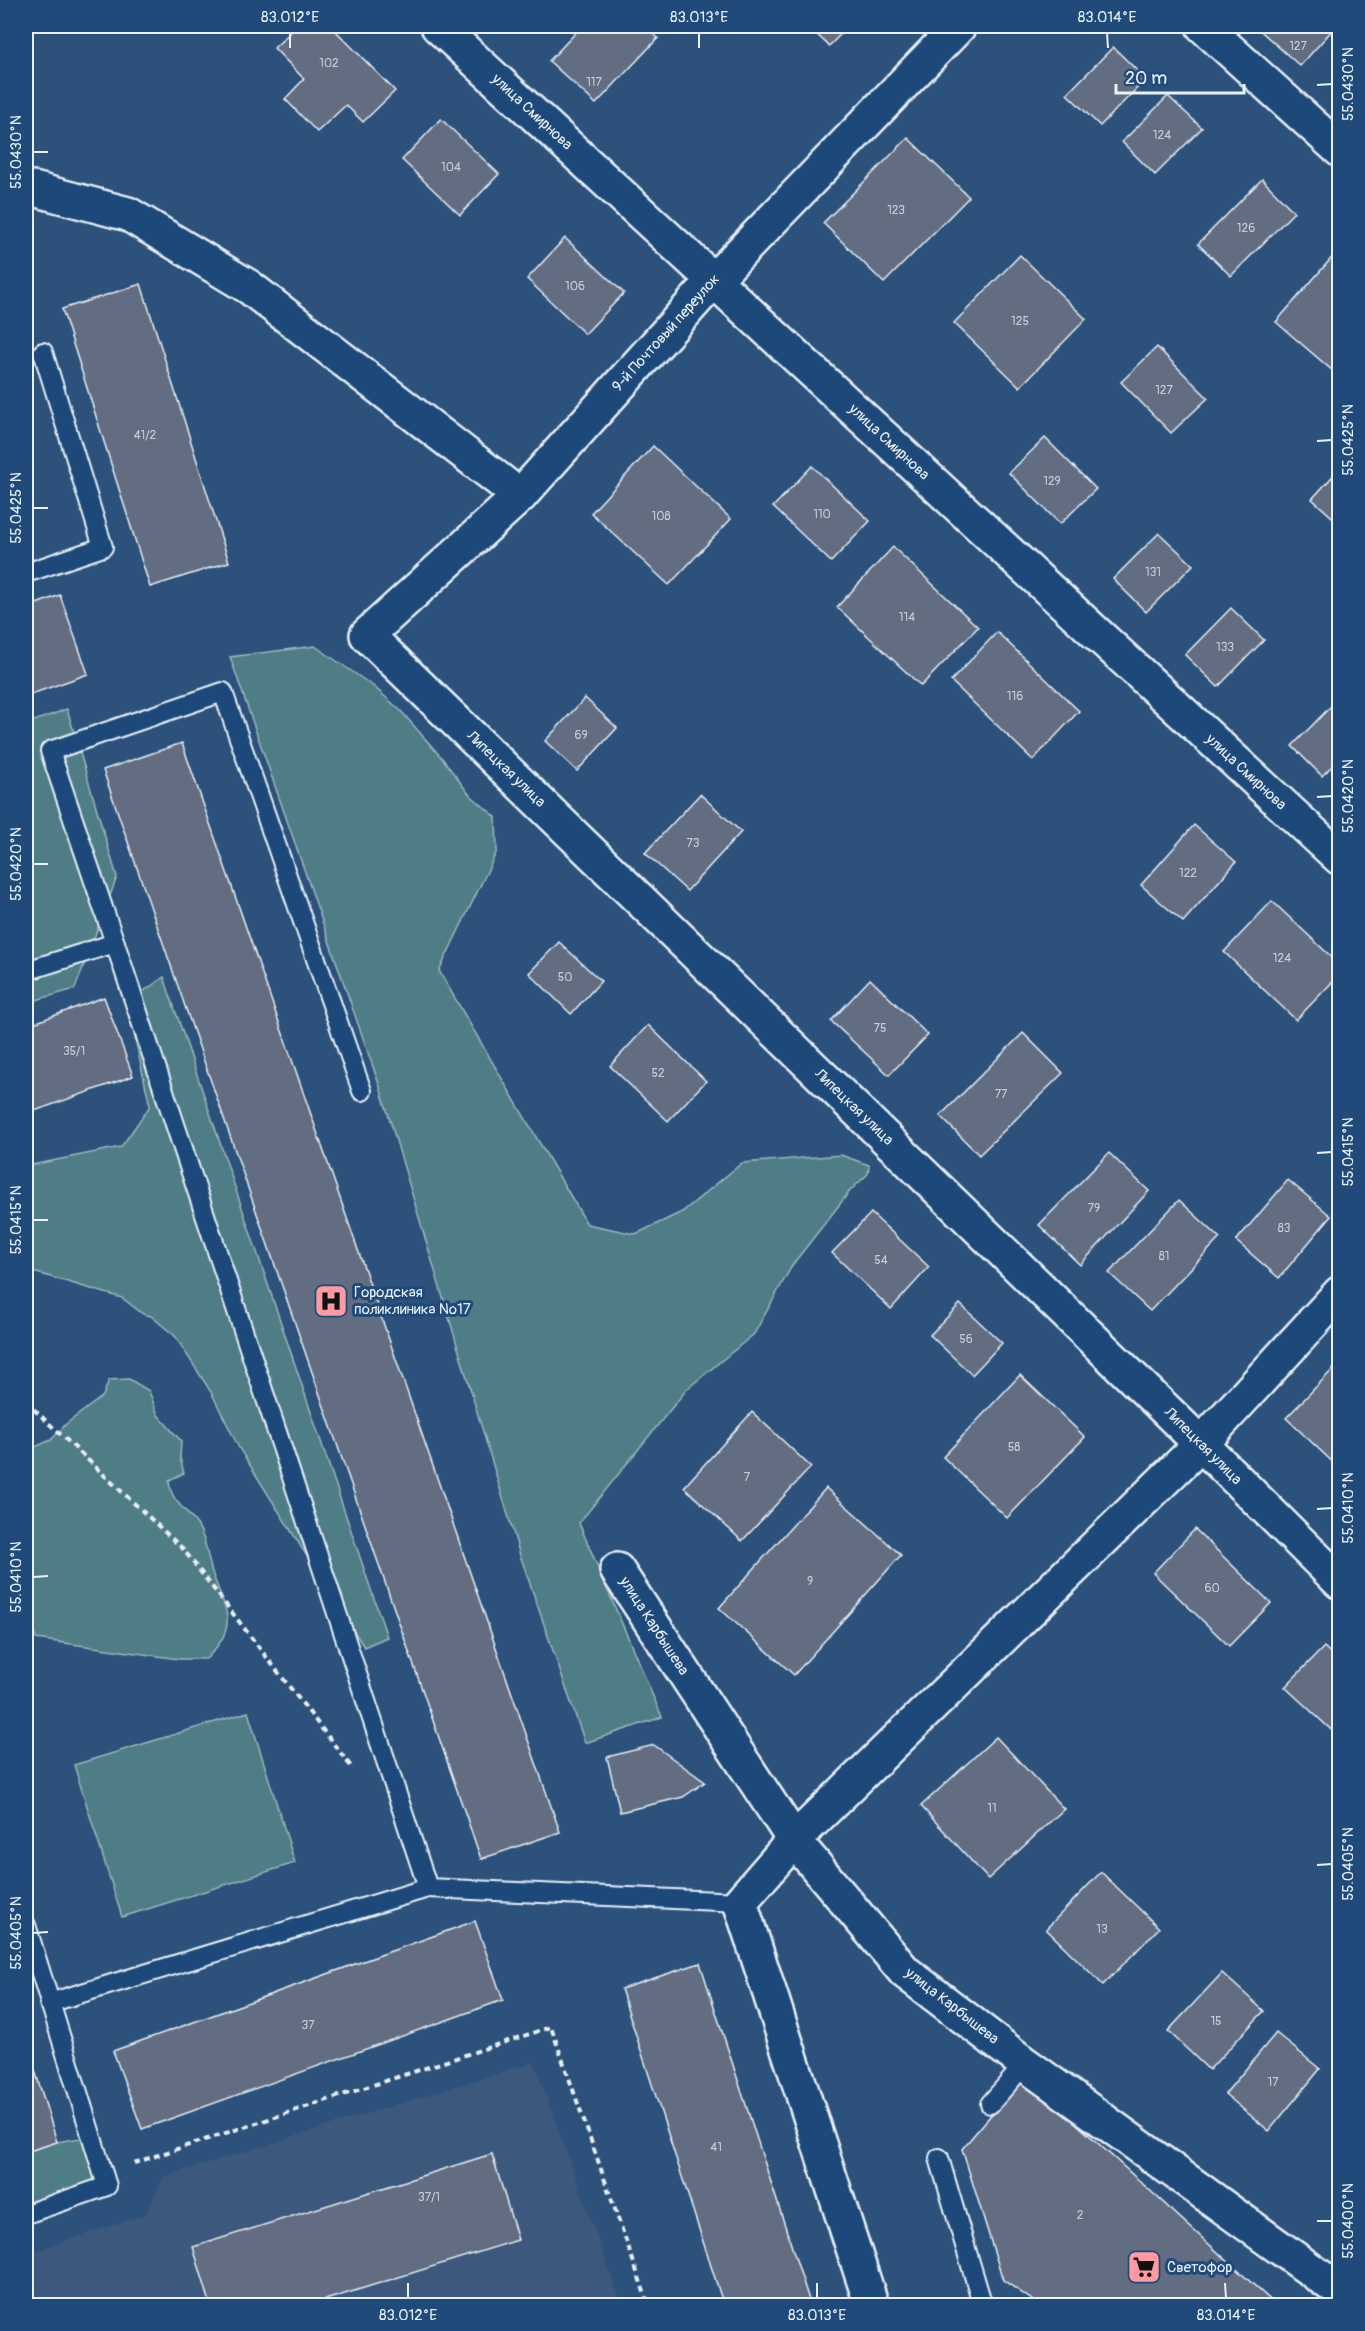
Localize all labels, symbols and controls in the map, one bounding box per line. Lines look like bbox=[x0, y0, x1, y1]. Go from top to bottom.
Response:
text: 83.012°E bbox=[261, 8, 319, 27]
text: 83.013°E bbox=[670, 8, 728, 27]
text: 83.014°E bbox=[1078, 8, 1136, 27]
house number: 127 bbox=[1289, 39, 1308, 54]
text: 55.0430°N bbox=[1339, 47, 1358, 121]
house number: 102 bbox=[319, 56, 339, 71]
scale bar bbox=[1116, 57, 1244, 95]
text: 20 m bbox=[1125, 67, 1167, 90]
street label: улица Смирнова bbox=[487, 69, 576, 154]
house number: 117 bbox=[586, 75, 603, 90]
text: 55.0430°N bbox=[7, 115, 26, 189]
house number: 124 bbox=[1153, 128, 1171, 143]
house number: 104 bbox=[441, 160, 461, 175]
house number: 123 bbox=[887, 203, 905, 218]
house number: 126 bbox=[1237, 221, 1255, 236]
street label: 9-й Почтовый переулок bbox=[608, 270, 724, 396]
house number: 106 bbox=[565, 279, 585, 294]
house number: 125 bbox=[1011, 314, 1029, 329]
house number: 127 bbox=[1155, 383, 1174, 398]
street label: улица Смирнова bbox=[844, 399, 933, 484]
text: 55.0425°N bbox=[1339, 404, 1358, 476]
house number: 41/2 bbox=[134, 428, 157, 443]
text: 55.0425°N bbox=[7, 472, 26, 544]
house number: 129 bbox=[1043, 474, 1061, 489]
house number: 110 bbox=[813, 507, 831, 522]
house number: 108 bbox=[652, 509, 670, 524]
house number: 131 bbox=[1145, 565, 1161, 580]
house number: 114 bbox=[899, 610, 915, 625]
house number: 133 bbox=[1216, 640, 1234, 655]
house number: 116 bbox=[1007, 689, 1023, 704]
street label: Липецкая улица bbox=[462, 726, 549, 811]
house number: 69 bbox=[574, 728, 588, 743]
street label: улица Смирнова bbox=[1201, 729, 1290, 814]
text: 55.0420°N bbox=[1339, 759, 1358, 833]
text: 55.0420°N bbox=[7, 827, 26, 901]
house number: 73 bbox=[686, 836, 700, 851]
house number: 122 bbox=[1179, 866, 1197, 881]
house number: 124 bbox=[1273, 951, 1291, 966]
house number: 50 bbox=[558, 970, 572, 985]
house number: 75 bbox=[874, 1021, 886, 1036]
house number: 35/1 bbox=[63, 1044, 85, 1059]
street label: Липецкая улица bbox=[810, 1064, 897, 1149]
house number: 52 bbox=[651, 1066, 665, 1081]
house number: 77 bbox=[995, 1087, 1008, 1102]
text: 55.0415°N bbox=[1339, 1117, 1358, 1187]
text: 55.0415°N bbox=[7, 1185, 26, 1255]
house number: 79 bbox=[1088, 1201, 1100, 1216]
house number: 83 bbox=[1278, 1221, 1291, 1236]
house number: 81 bbox=[1159, 1249, 1169, 1264]
house number: 54 bbox=[874, 1253, 888, 1268]
hospital icon: Городская поликлиника №17 bbox=[313, 1283, 349, 1319]
place label: Городская поликлиника №17 bbox=[354, 1283, 471, 1319]
house number: 56 bbox=[959, 1332, 973, 1347]
street label: Липецкая улица bbox=[1159, 1402, 1246, 1489]
house number: 58 bbox=[1008, 1440, 1020, 1455]
house number: 7 bbox=[744, 1470, 751, 1485]
text: 55.0410°N bbox=[1339, 1472, 1358, 1544]
text: 55.0410°N bbox=[7, 1541, 26, 1613]
street label: улица Карбышева bbox=[614, 1572, 693, 1679]
house number: 9 bbox=[807, 1574, 813, 1589]
house number: 60 bbox=[1204, 1581, 1220, 1596]
house number: 11 bbox=[987, 1801, 997, 1816]
text: 55.0405°N bbox=[1339, 1827, 1358, 1901]
text: 55.0405°N bbox=[7, 1896, 26, 1970]
house number: 13 bbox=[1096, 1922, 1108, 1937]
street label: улица Карбышева bbox=[900, 1963, 1003, 2049]
house number: 15 bbox=[1210, 2014, 1222, 2029]
house number: 37 bbox=[301, 2018, 315, 2033]
house number: 17 bbox=[1267, 2075, 1279, 2090]
house number: 41 bbox=[710, 2140, 722, 2155]
text: 55.0400°N bbox=[1339, 2183, 1358, 2259]
house number: 37/1 bbox=[418, 2190, 440, 2205]
house number: 2 bbox=[1077, 2208, 1084, 2223]
supermarket icon: Светофор bbox=[1126, 2249, 1162, 2285]
place label: Светофор bbox=[1167, 2258, 1232, 2277]
text: 83.012°E bbox=[379, 2306, 437, 2325]
text: 83.013°E bbox=[788, 2306, 846, 2325]
text: 83.014°E bbox=[1197, 2306, 1255, 2325]

